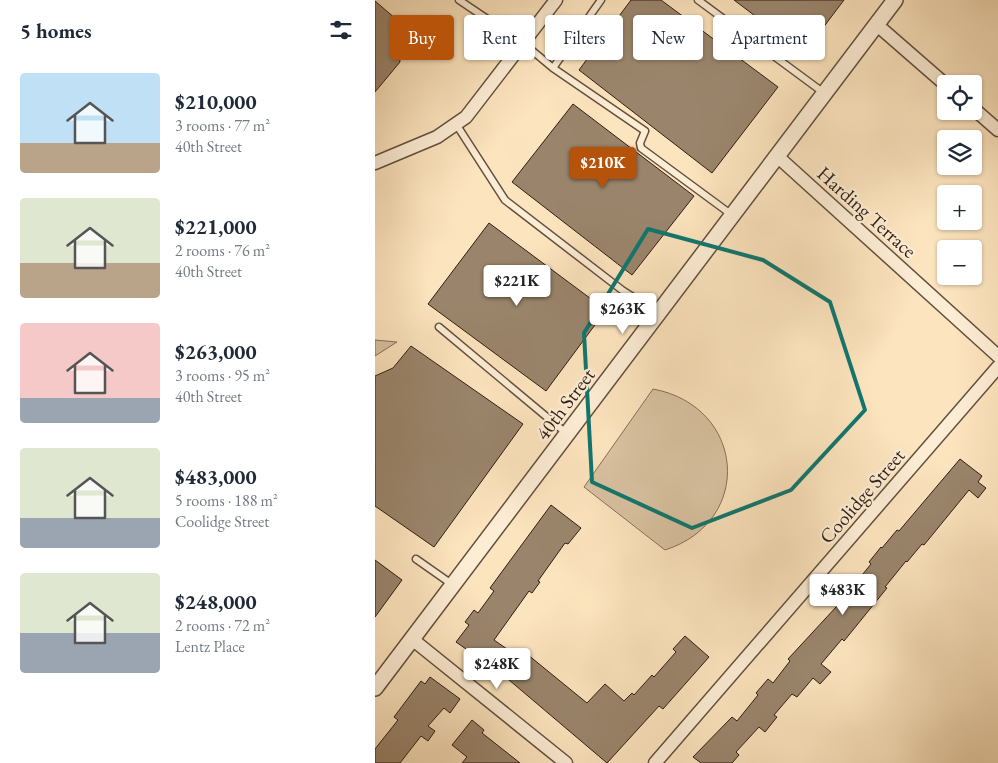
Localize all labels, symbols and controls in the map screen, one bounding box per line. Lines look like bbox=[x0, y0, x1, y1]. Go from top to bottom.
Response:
chip: Buy bbox=[390, 15, 454, 60]
chip: Rent bbox=[464, 15, 535, 60]
chip: Filters bbox=[545, 15, 623, 60]
chip: New bbox=[633, 15, 703, 60]
chip: Apartment bbox=[713, 15, 825, 60]
icon: filters bbox=[327, 16, 355, 44]
text: 5 homes bbox=[20, 17, 92, 44]
map controls bbox=[937, 75, 982, 285]
button: locate bbox=[937, 75, 982, 120]
text: $210,000 bbox=[175, 88, 257, 115]
icon: home bbox=[60, 93, 120, 153]
text: 3 rooms · 77 m² bbox=[175, 115, 270, 136]
button: layers bbox=[937, 130, 982, 175]
text: 40th Street bbox=[175, 136, 242, 157]
pin: $210K bbox=[568, 146, 638, 189]
text: $210K bbox=[581, 152, 625, 173]
street label: Harding Terrace bbox=[812, 160, 922, 264]
button: + bbox=[937, 185, 982, 230]
text: $221,000 bbox=[175, 213, 257, 240]
icon: home bbox=[60, 218, 120, 278]
text: 2 rooms · 76 m² bbox=[175, 240, 270, 261]
button: − bbox=[937, 240, 982, 285]
text: 40th Street bbox=[175, 261, 242, 282]
pin: $221K bbox=[482, 264, 552, 307]
text: $221K bbox=[495, 270, 539, 291]
pin: $263K bbox=[588, 292, 658, 335]
text: $263K bbox=[601, 298, 645, 319]
text: $263,000 bbox=[175, 338, 257, 365]
icon: home bbox=[60, 343, 120, 403]
street label: 40th Street bbox=[529, 362, 601, 445]
text: 3 rooms · 95 m² bbox=[175, 365, 270, 386]
text: 40th Street bbox=[175, 386, 242, 407]
street label: Coolidge Street bbox=[813, 442, 911, 549]
text: $483,000 bbox=[175, 463, 257, 490]
icon: home bbox=[60, 468, 120, 528]
text: 5 rooms · 188 m² bbox=[175, 490, 278, 511]
text: Coolidge Street bbox=[175, 511, 269, 532]
pin: $483K bbox=[808, 574, 878, 616]
text: $483K bbox=[821, 579, 865, 600]
text: $248,000 bbox=[175, 588, 257, 615]
icon: home bbox=[60, 593, 120, 653]
text: 2 rooms · 72 m² bbox=[175, 615, 270, 636]
text: Lentz Place bbox=[175, 636, 245, 657]
pin: $248K bbox=[462, 648, 532, 690]
text: $248K bbox=[475, 653, 519, 674]

